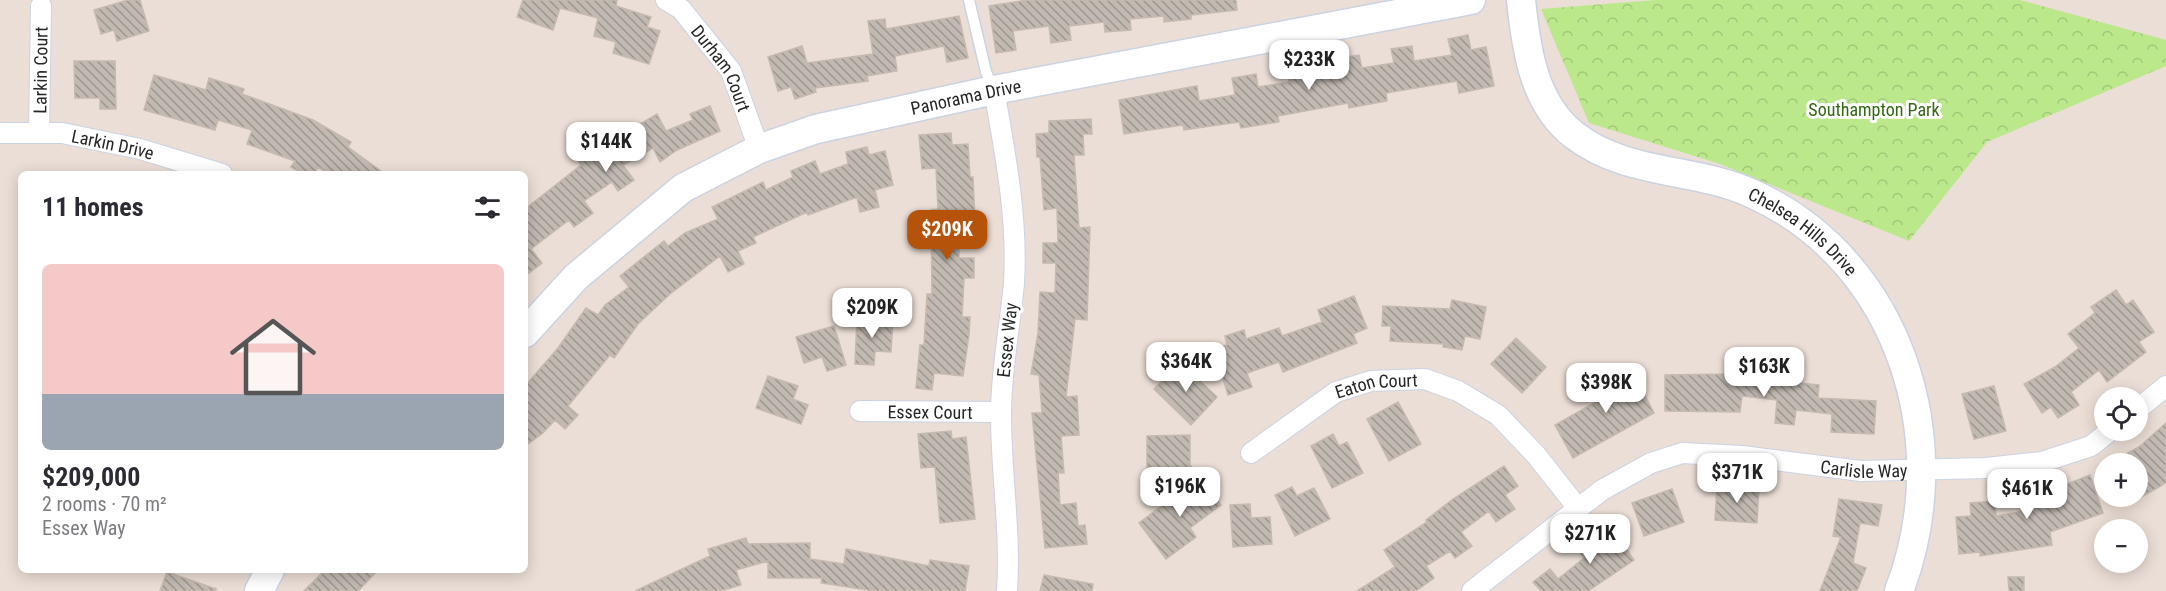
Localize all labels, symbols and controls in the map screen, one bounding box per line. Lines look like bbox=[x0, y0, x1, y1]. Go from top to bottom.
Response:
street label: Durham Court bbox=[687, 20, 755, 114]
street label: Larkin Court bbox=[29, 26, 51, 114]
pin: $233K bbox=[1267, 40, 1351, 91]
text: $233K bbox=[1283, 47, 1335, 71]
street label: Panorama Drive bbox=[909, 75, 1023, 118]
park label: Southampton Park bbox=[1808, 99, 1940, 120]
pin: $144K bbox=[564, 122, 648, 173]
street label: Larkin Drive bbox=[70, 125, 157, 163]
text: $144K bbox=[580, 129, 632, 153]
street label: Chelsea Hills Drive bbox=[1745, 183, 1862, 279]
icon: filters bbox=[471, 191, 504, 224]
text: 11 homes bbox=[42, 192, 144, 222]
pin: $209K bbox=[905, 210, 989, 261]
text: $209K bbox=[921, 217, 973, 241]
pin: $209K bbox=[830, 288, 914, 339]
text: $209K bbox=[846, 295, 898, 319]
street label: Essex Way bbox=[993, 301, 1021, 379]
icon: home bbox=[219, 303, 327, 411]
pin: $364K bbox=[1144, 342, 1228, 393]
pin: $163K bbox=[1722, 347, 1806, 398]
text: $364K bbox=[1160, 349, 1212, 373]
text: $163K bbox=[1738, 354, 1790, 378]
pin: $398K bbox=[1564, 363, 1648, 414]
street label: Eaton Court bbox=[1332, 369, 1418, 402]
text: $398K bbox=[1580, 370, 1632, 394]
map controls bbox=[2094, 387, 2148, 573]
button: locate bbox=[2094, 387, 2148, 441]
street label: Essex Court bbox=[887, 401, 973, 422]
pin: $371K bbox=[1695, 453, 1779, 504]
button: + bbox=[2094, 453, 2148, 507]
street label: Carlisle Way bbox=[1819, 455, 1908, 481]
text: $371K bbox=[1711, 460, 1763, 484]
text: $209,000 bbox=[42, 462, 140, 492]
pin: $196K bbox=[1138, 467, 1222, 518]
pin: $461K bbox=[1985, 469, 2069, 520]
text: $196K bbox=[1154, 474, 1206, 498]
text: $461K bbox=[2001, 476, 2053, 500]
text: 2 rooms · 70 m² bbox=[42, 492, 167, 516]
pin: $271K bbox=[1548, 514, 1632, 565]
text: Essex Way bbox=[42, 516, 126, 540]
button: − bbox=[2094, 519, 2148, 573]
text: $271K bbox=[1564, 521, 1616, 545]

